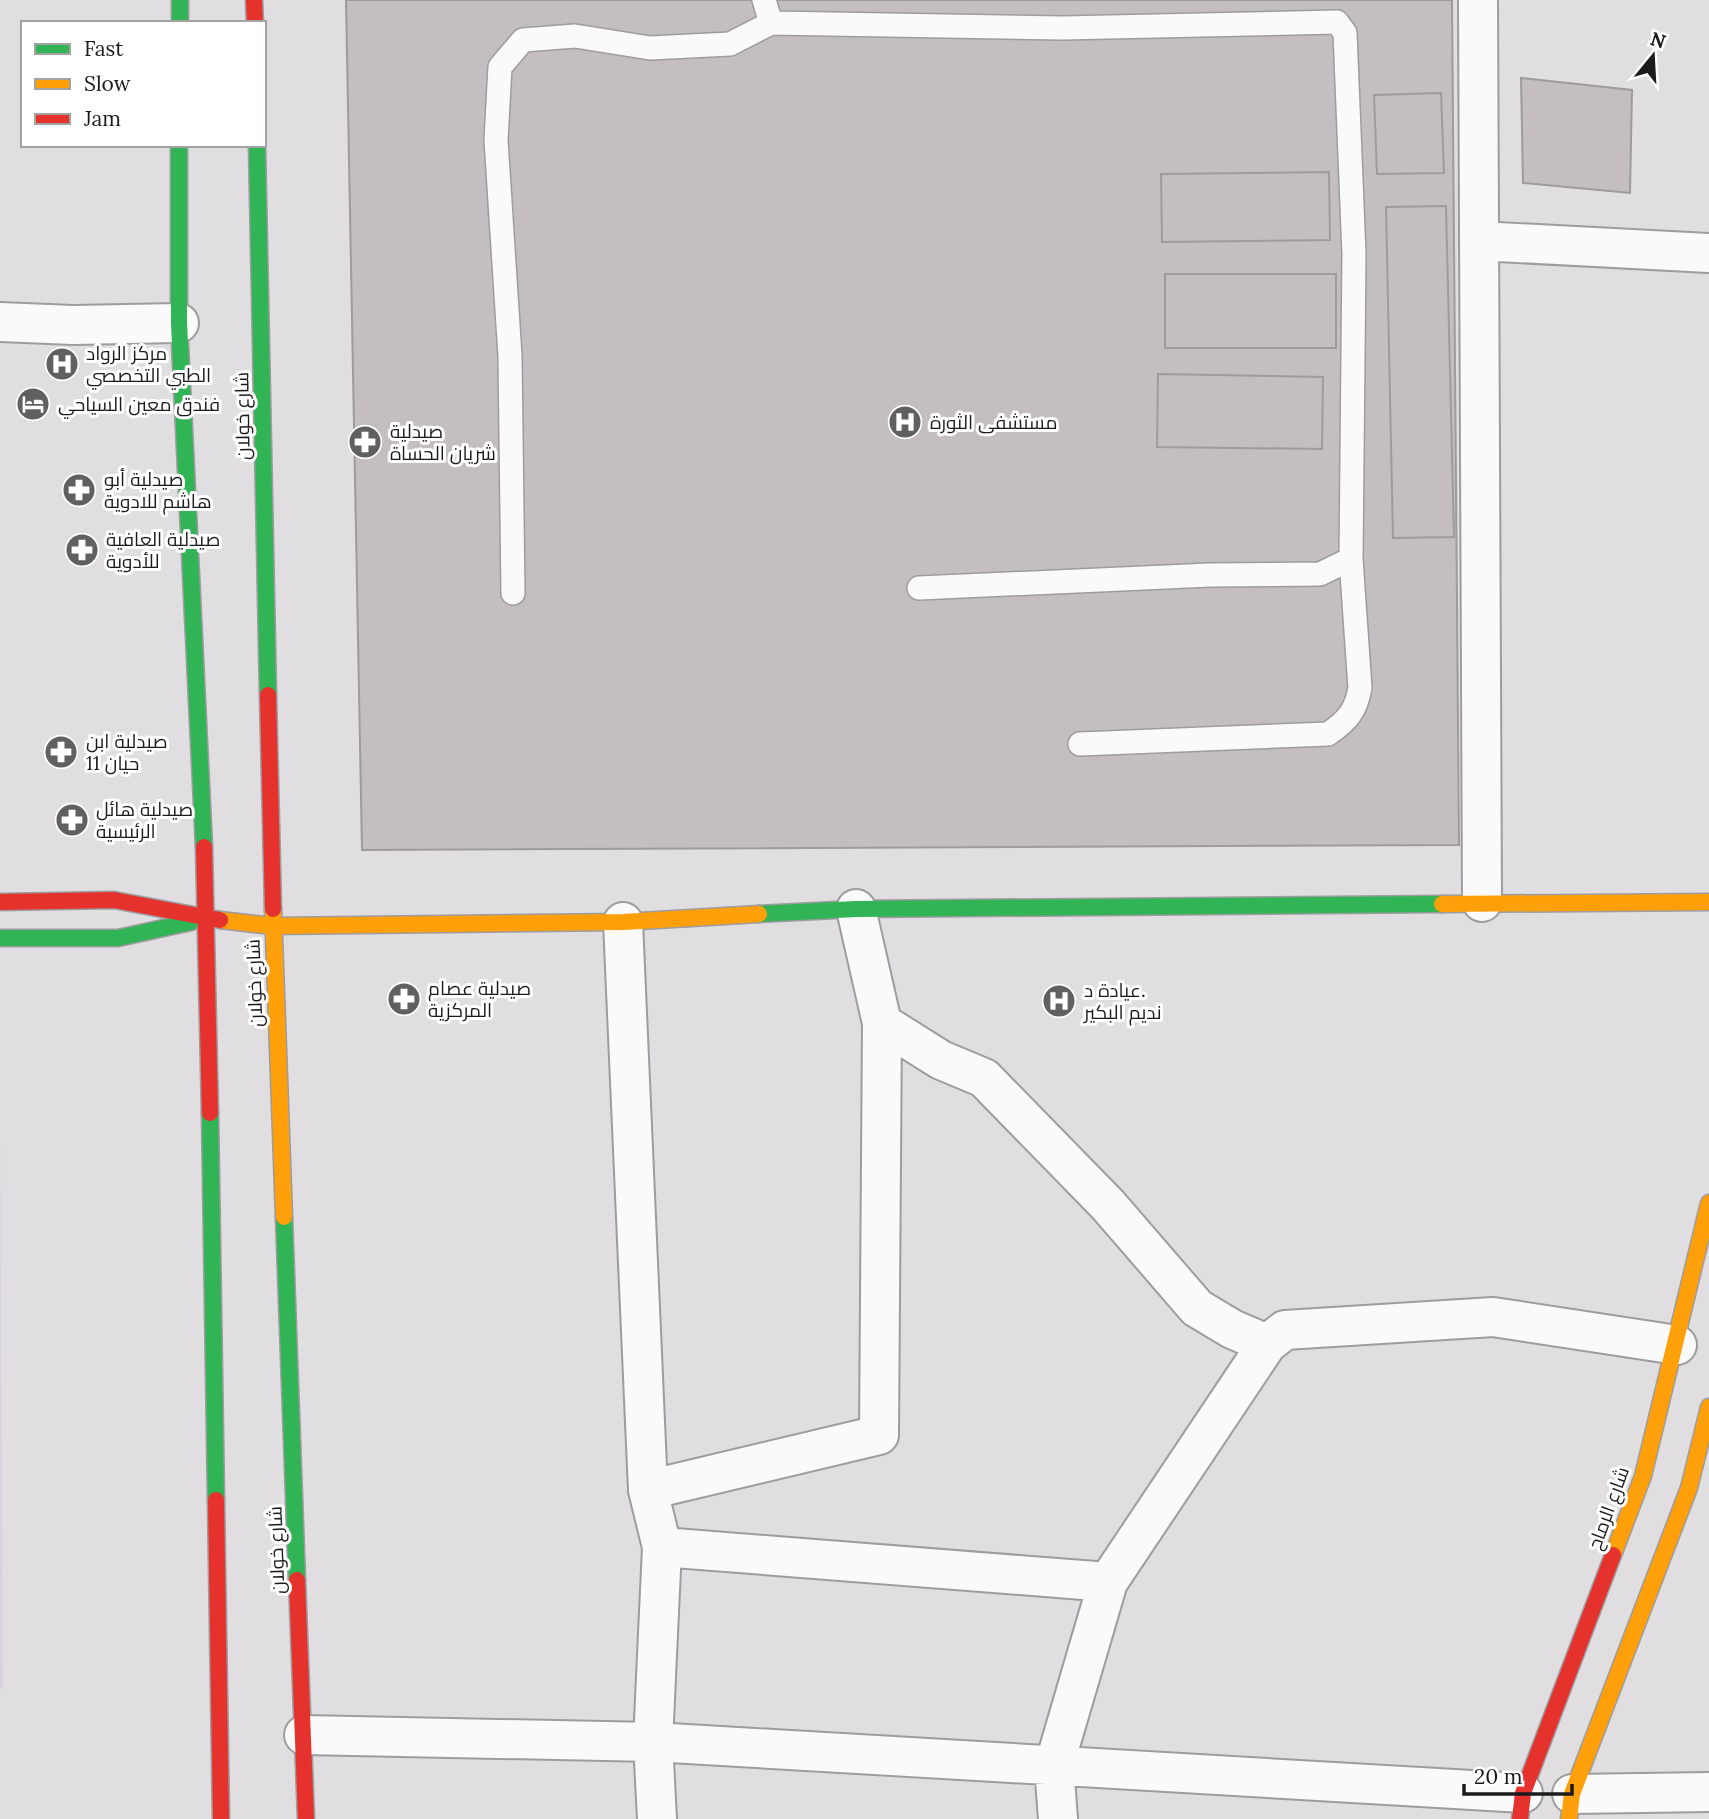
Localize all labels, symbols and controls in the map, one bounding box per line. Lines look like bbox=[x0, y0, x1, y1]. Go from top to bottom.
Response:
legend bbox=[21, 21, 266, 147]
north arrow bbox=[1618, 21, 1688, 91]
text: N bbox=[1648, 26, 1669, 54]
text: Fast bbox=[84, 35, 124, 62]
text: Slow bbox=[84, 70, 131, 97]
text: Jam bbox=[83, 105, 121, 132]
place label: مركز الرواد الطبي التخصصي bbox=[86, 341, 211, 390]
hospital icon: مركز الرواد الطبي التخصصي bbox=[43, 345, 81, 383]
street label: شارع خولان bbox=[229, 372, 257, 460]
hotel icon: فندق معين السياحي bbox=[14, 385, 52, 423]
place label: فندق معين السياحي bbox=[58, 392, 220, 419]
hospital icon: مستشفى الثورة bbox=[886, 403, 924, 441]
place label: مستشفى الثورة bbox=[930, 410, 1057, 434]
place label: صيدلية شريان الحساة bbox=[390, 419, 496, 465]
pharmacy icon: صيدلية شريان الحساة bbox=[346, 423, 384, 461]
place label: صيدلية أبو هاشم للادوية bbox=[104, 467, 212, 515]
pharmacy icon: صيدلية أبو هاشم للادوية bbox=[60, 471, 98, 509]
place label: صيدلية العافية للأدوية bbox=[106, 527, 220, 573]
pharmacy icon: صيدلية العافية للأدوية bbox=[63, 531, 101, 569]
place label: صيدلية ابن حيان 11 bbox=[86, 729, 168, 775]
pharmacy icon: صيدلية ابن حيان 11 bbox=[42, 733, 80, 771]
place label: صيدلية هائل الرئيسية bbox=[96, 797, 193, 843]
pharmacy icon: صيدلية هائل الرئيسية bbox=[53, 801, 91, 839]
street label: شارع خولان bbox=[240, 938, 270, 1028]
place label: صيدلية عصام المركزية bbox=[428, 976, 531, 1022]
place label: عيادة د. نديم البكير bbox=[1083, 978, 1162, 1026]
pharmacy icon: صيدلية عصام المركزية bbox=[385, 980, 423, 1018]
hospital icon: عيادة د. نديم البكير bbox=[1040, 982, 1078, 1020]
street label: شارع الرماح bbox=[1582, 1463, 1636, 1554]
street label: شارع خولان bbox=[262, 1505, 292, 1595]
scale bar bbox=[1464, 1752, 1572, 1796]
text: 20 m bbox=[1474, 1763, 1523, 1790]

